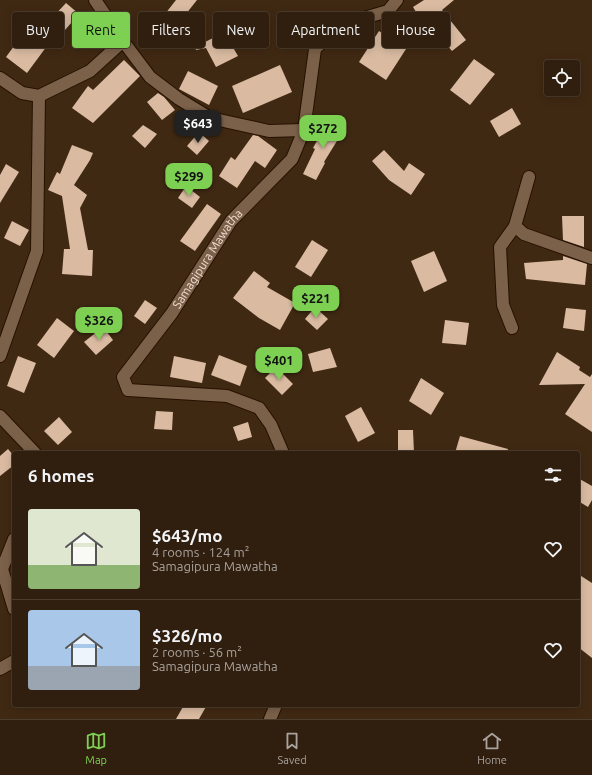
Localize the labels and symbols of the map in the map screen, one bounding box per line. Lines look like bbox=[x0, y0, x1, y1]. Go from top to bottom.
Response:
pin: $643 bbox=[174, 110, 222, 144]
pin: $272 bbox=[299, 115, 347, 149]
pin: $299 bbox=[165, 163, 213, 197]
street label: Samagipura Mawatha bbox=[170, 206, 245, 310]
pin: $221 bbox=[292, 285, 340, 319]
pin: $326 bbox=[75, 307, 123, 341]
pin: $401 bbox=[255, 347, 303, 381]

